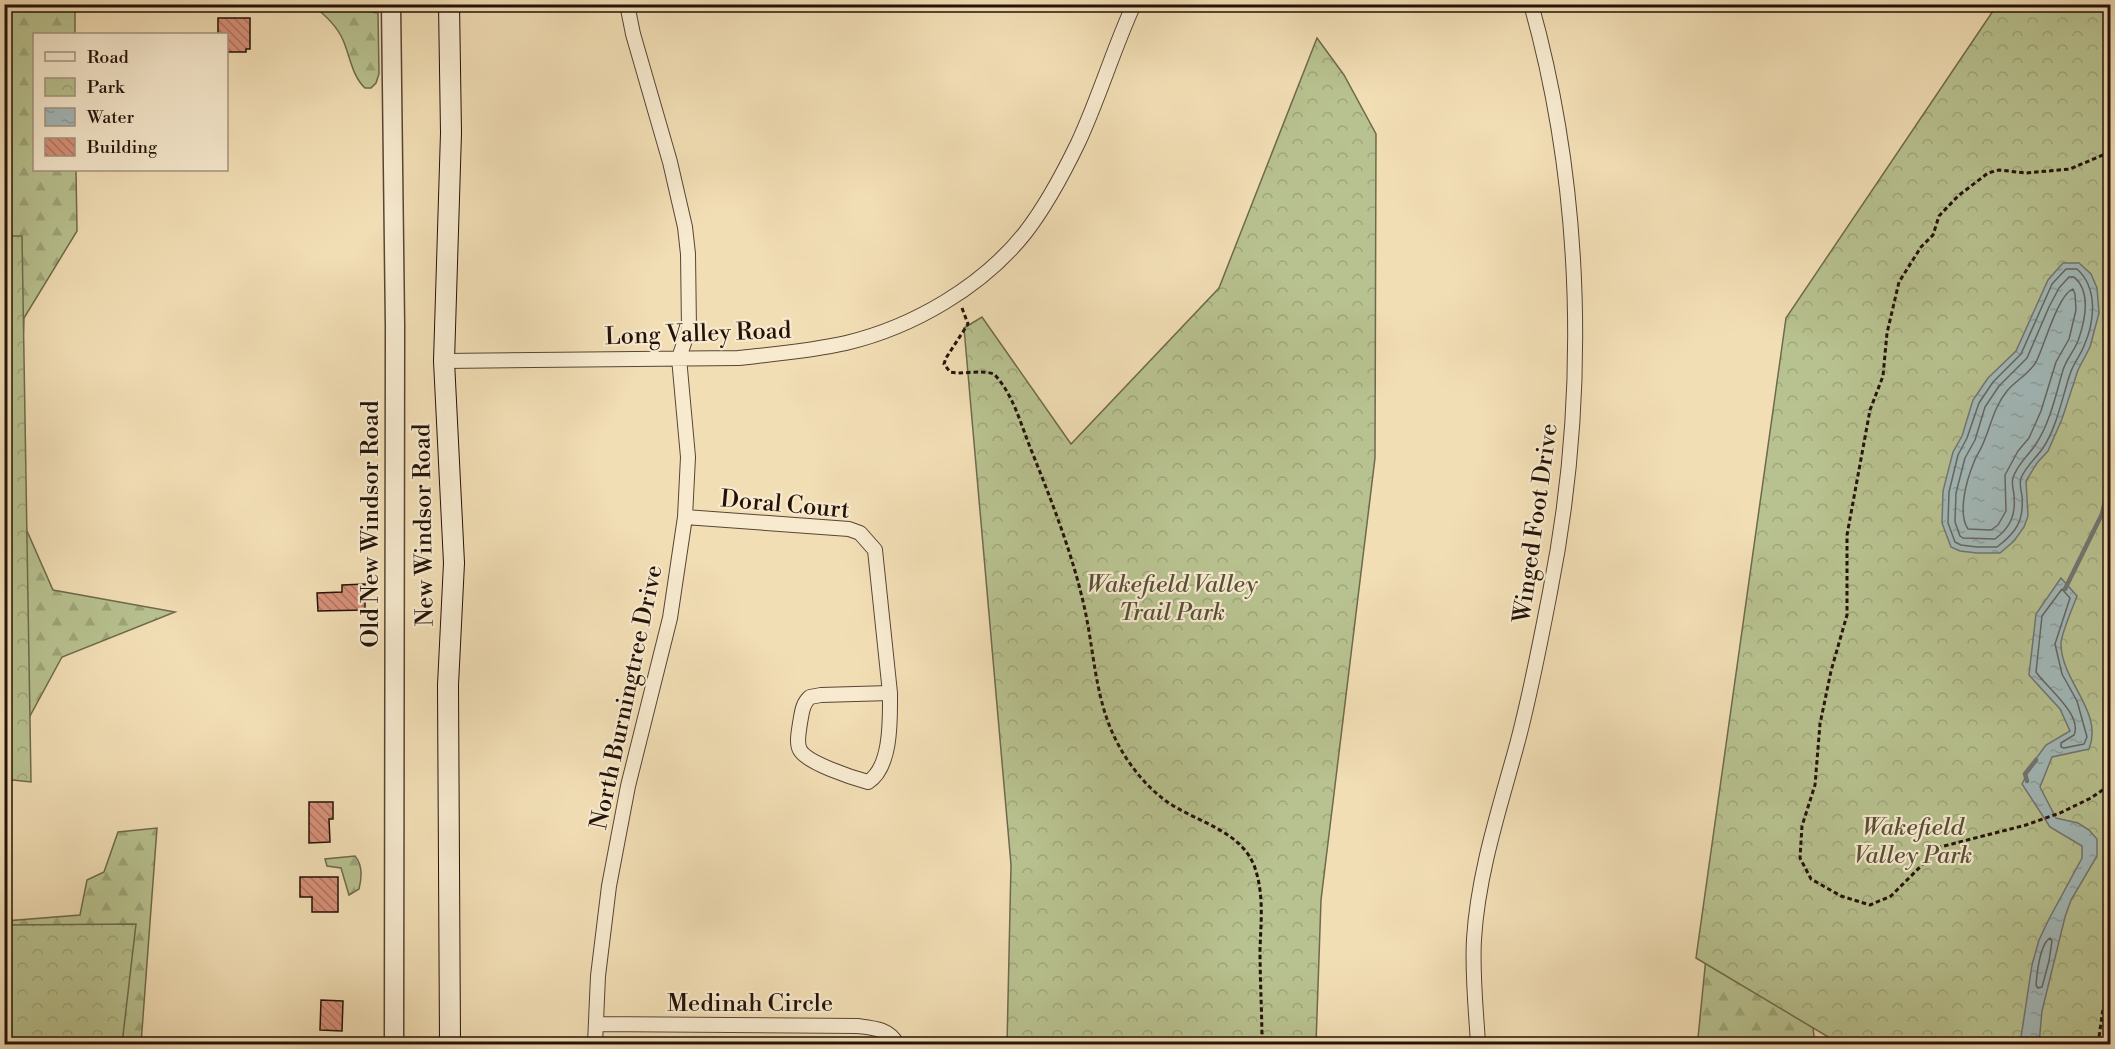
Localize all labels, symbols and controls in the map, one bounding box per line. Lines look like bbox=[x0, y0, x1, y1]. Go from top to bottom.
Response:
legend bbox=[33, 33, 228, 171]
text: Road bbox=[87, 46, 130, 69]
text: Park bbox=[87, 76, 126, 99]
text: Water bbox=[86, 106, 135, 129]
text: Building bbox=[86, 136, 158, 159]
street label: Long Valley Road bbox=[604, 316, 792, 352]
street label: Old New Windsor Road bbox=[356, 400, 386, 648]
street label: Winged Foot Drive bbox=[1507, 421, 1565, 626]
street label: New Windsor Road bbox=[407, 423, 441, 627]
street label: Doral Court bbox=[719, 484, 851, 526]
street label: North Burningtree Drive bbox=[584, 562, 670, 832]
park label: Wakefield Valley Trail Park bbox=[1086, 570, 1258, 628]
park label: Wakefield Valley Park bbox=[1854, 813, 1972, 871]
street label: Medinah Circle bbox=[667, 989, 833, 1019]

